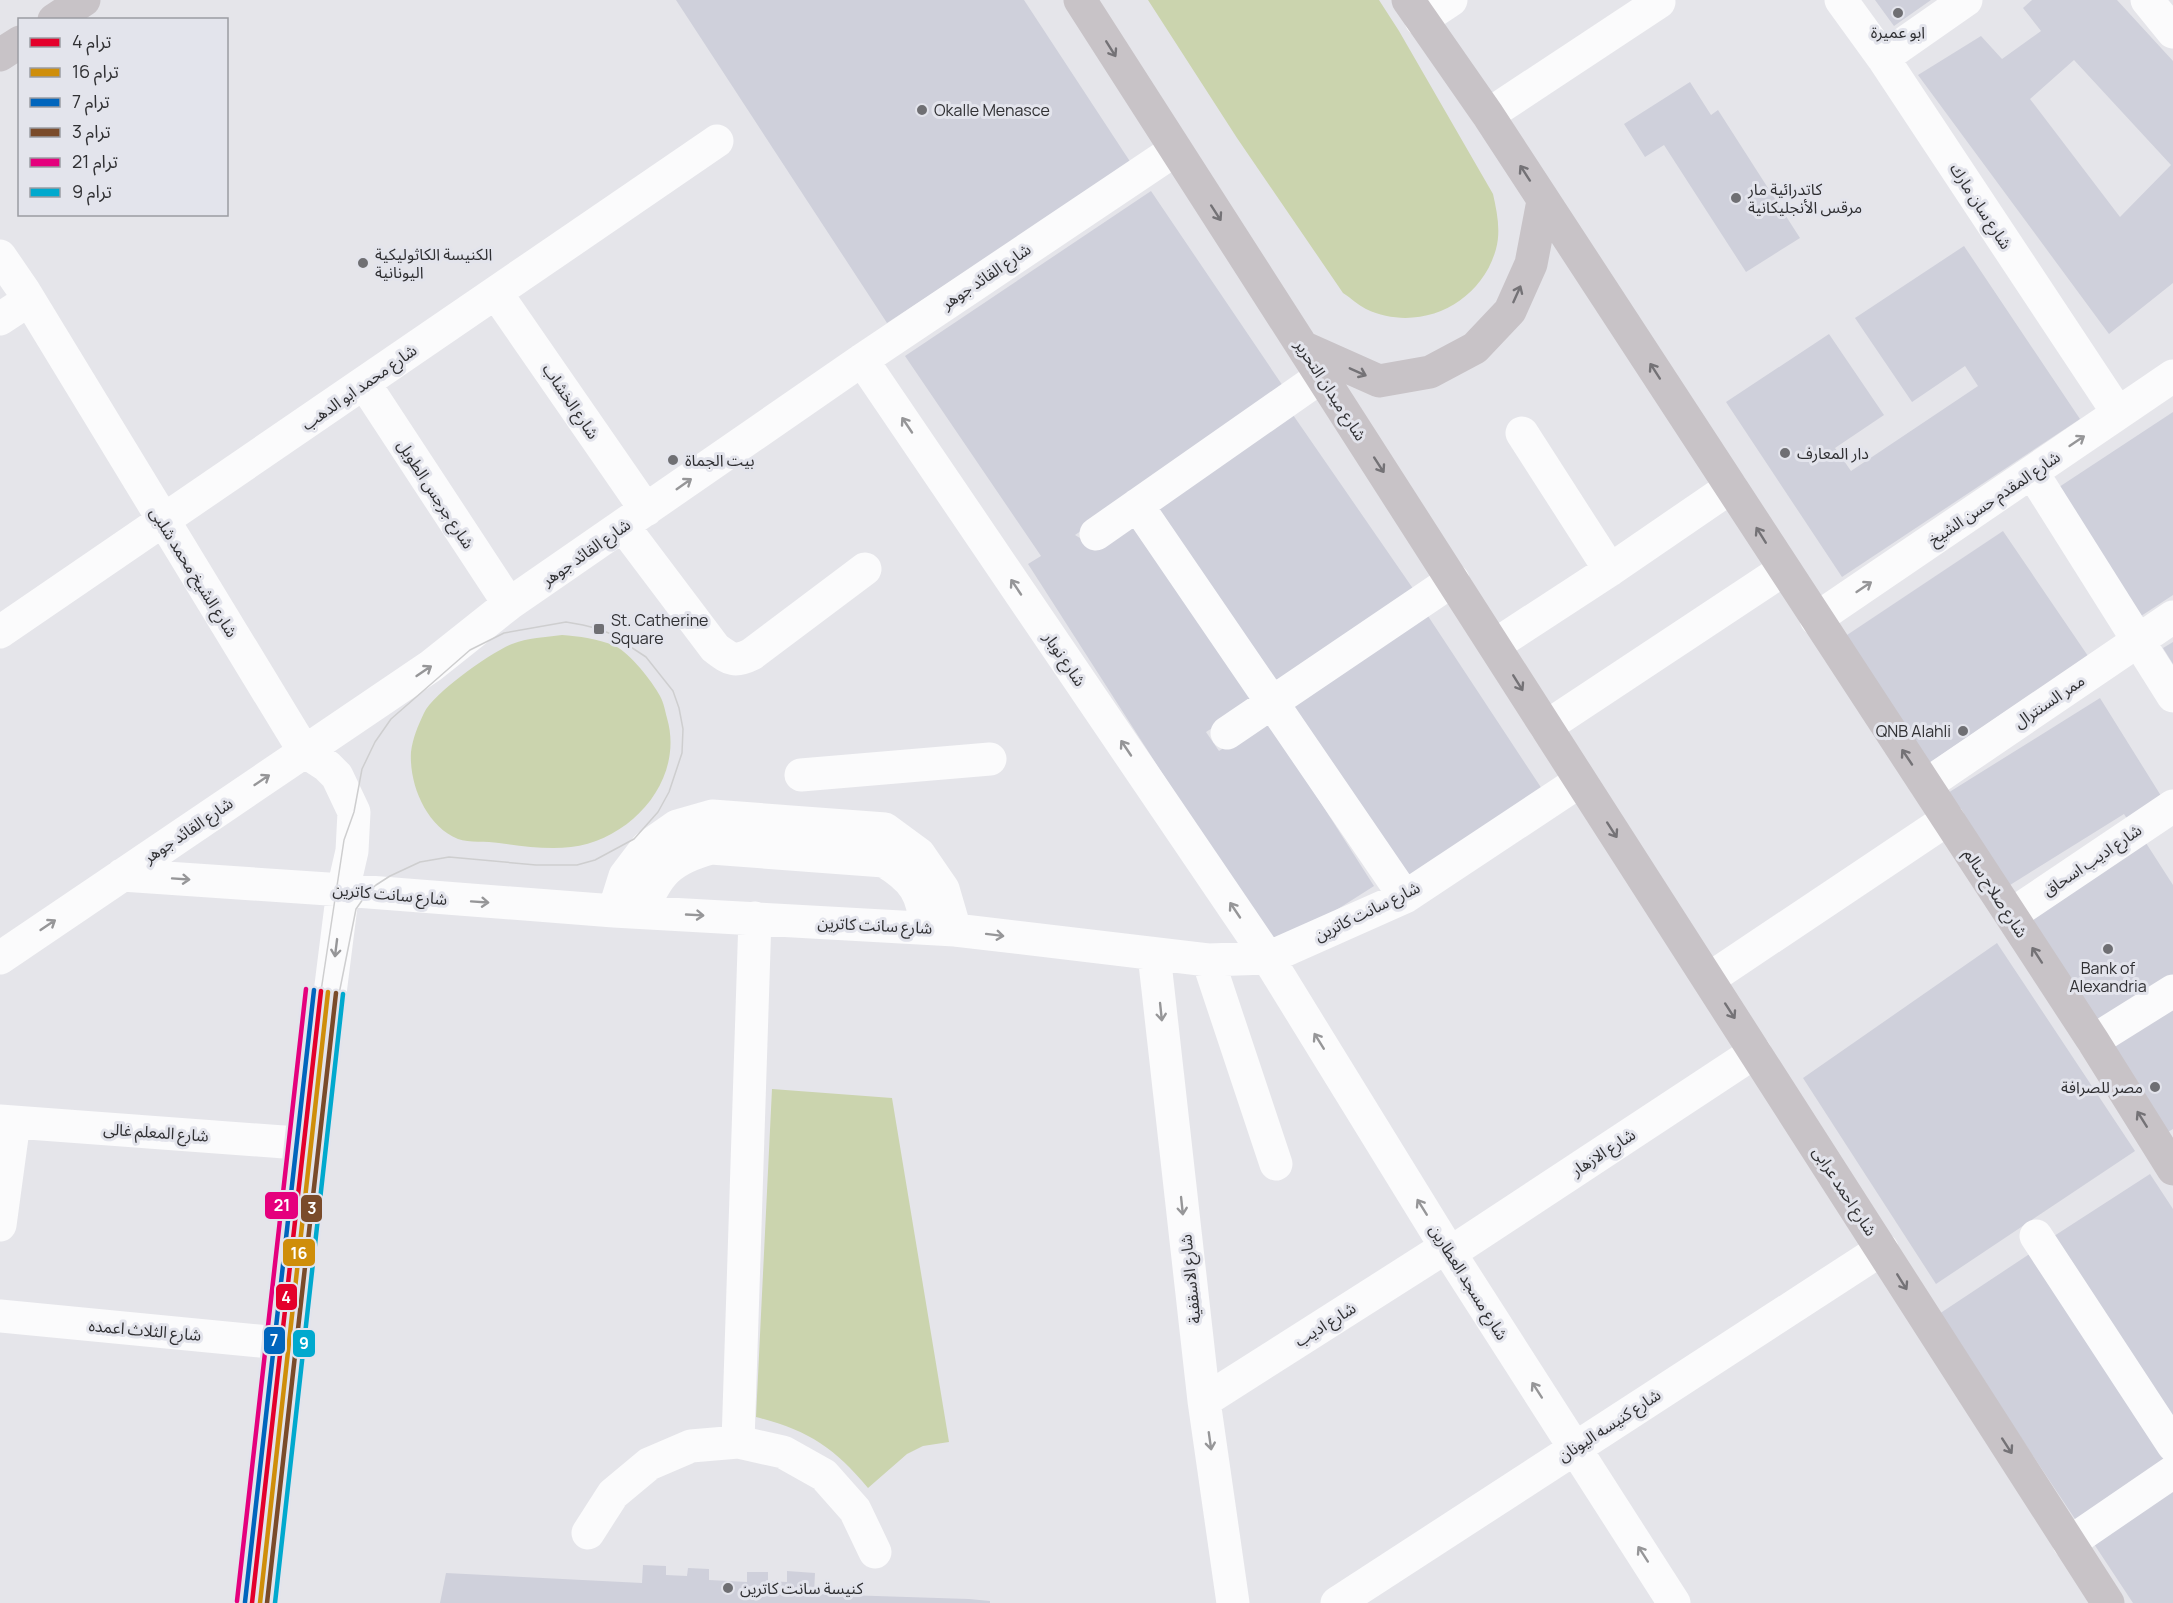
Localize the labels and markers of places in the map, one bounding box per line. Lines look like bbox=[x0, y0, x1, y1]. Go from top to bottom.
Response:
marker: ابو عميرة bbox=[1891, 6, 1905, 20]
place label: ابو عميرة bbox=[1871, 21, 1925, 43]
place label: Okalle Menasce bbox=[934, 99, 1050, 121]
marker: Okalle Menasce bbox=[915, 103, 929, 117]
place label: كاتدرائية مار مرقس الأنجليكانية bbox=[1747, 178, 1862, 218]
marker: كاتدرائية مار مرقس الأنجليكانية bbox=[1729, 191, 1743, 205]
place label: الكنيسة الكاثوليكية اليونانية bbox=[375, 243, 492, 283]
marker: الكنيسة الكاثوليكية اليونانية bbox=[356, 256, 370, 270]
place label: دار المعارف bbox=[1797, 442, 1869, 464]
marker: دار المعارف bbox=[1778, 446, 1792, 460]
place label: بيت الجماة bbox=[685, 449, 755, 471]
marker: بيت الجماة bbox=[666, 453, 680, 467]
place label: St. Catherine Square bbox=[611, 609, 708, 649]
marker: St. Catherine Square bbox=[592, 622, 606, 636]
place label: QNB Alahli bbox=[1876, 720, 1951, 742]
marker: QNB Alahli bbox=[1956, 724, 1970, 738]
marker: Bank of Alexandria bbox=[2101, 942, 2115, 956]
place label: Bank of Alexandria bbox=[2069, 957, 2147, 997]
place label: مصر للصرافة bbox=[2061, 1076, 2143, 1098]
marker: مصر للصرافة bbox=[2148, 1080, 2162, 1094]
place label: كنيسة سانت كاترين bbox=[740, 1577, 864, 1599]
marker: كنيسة سانت كاترين bbox=[721, 1581, 735, 1595]

